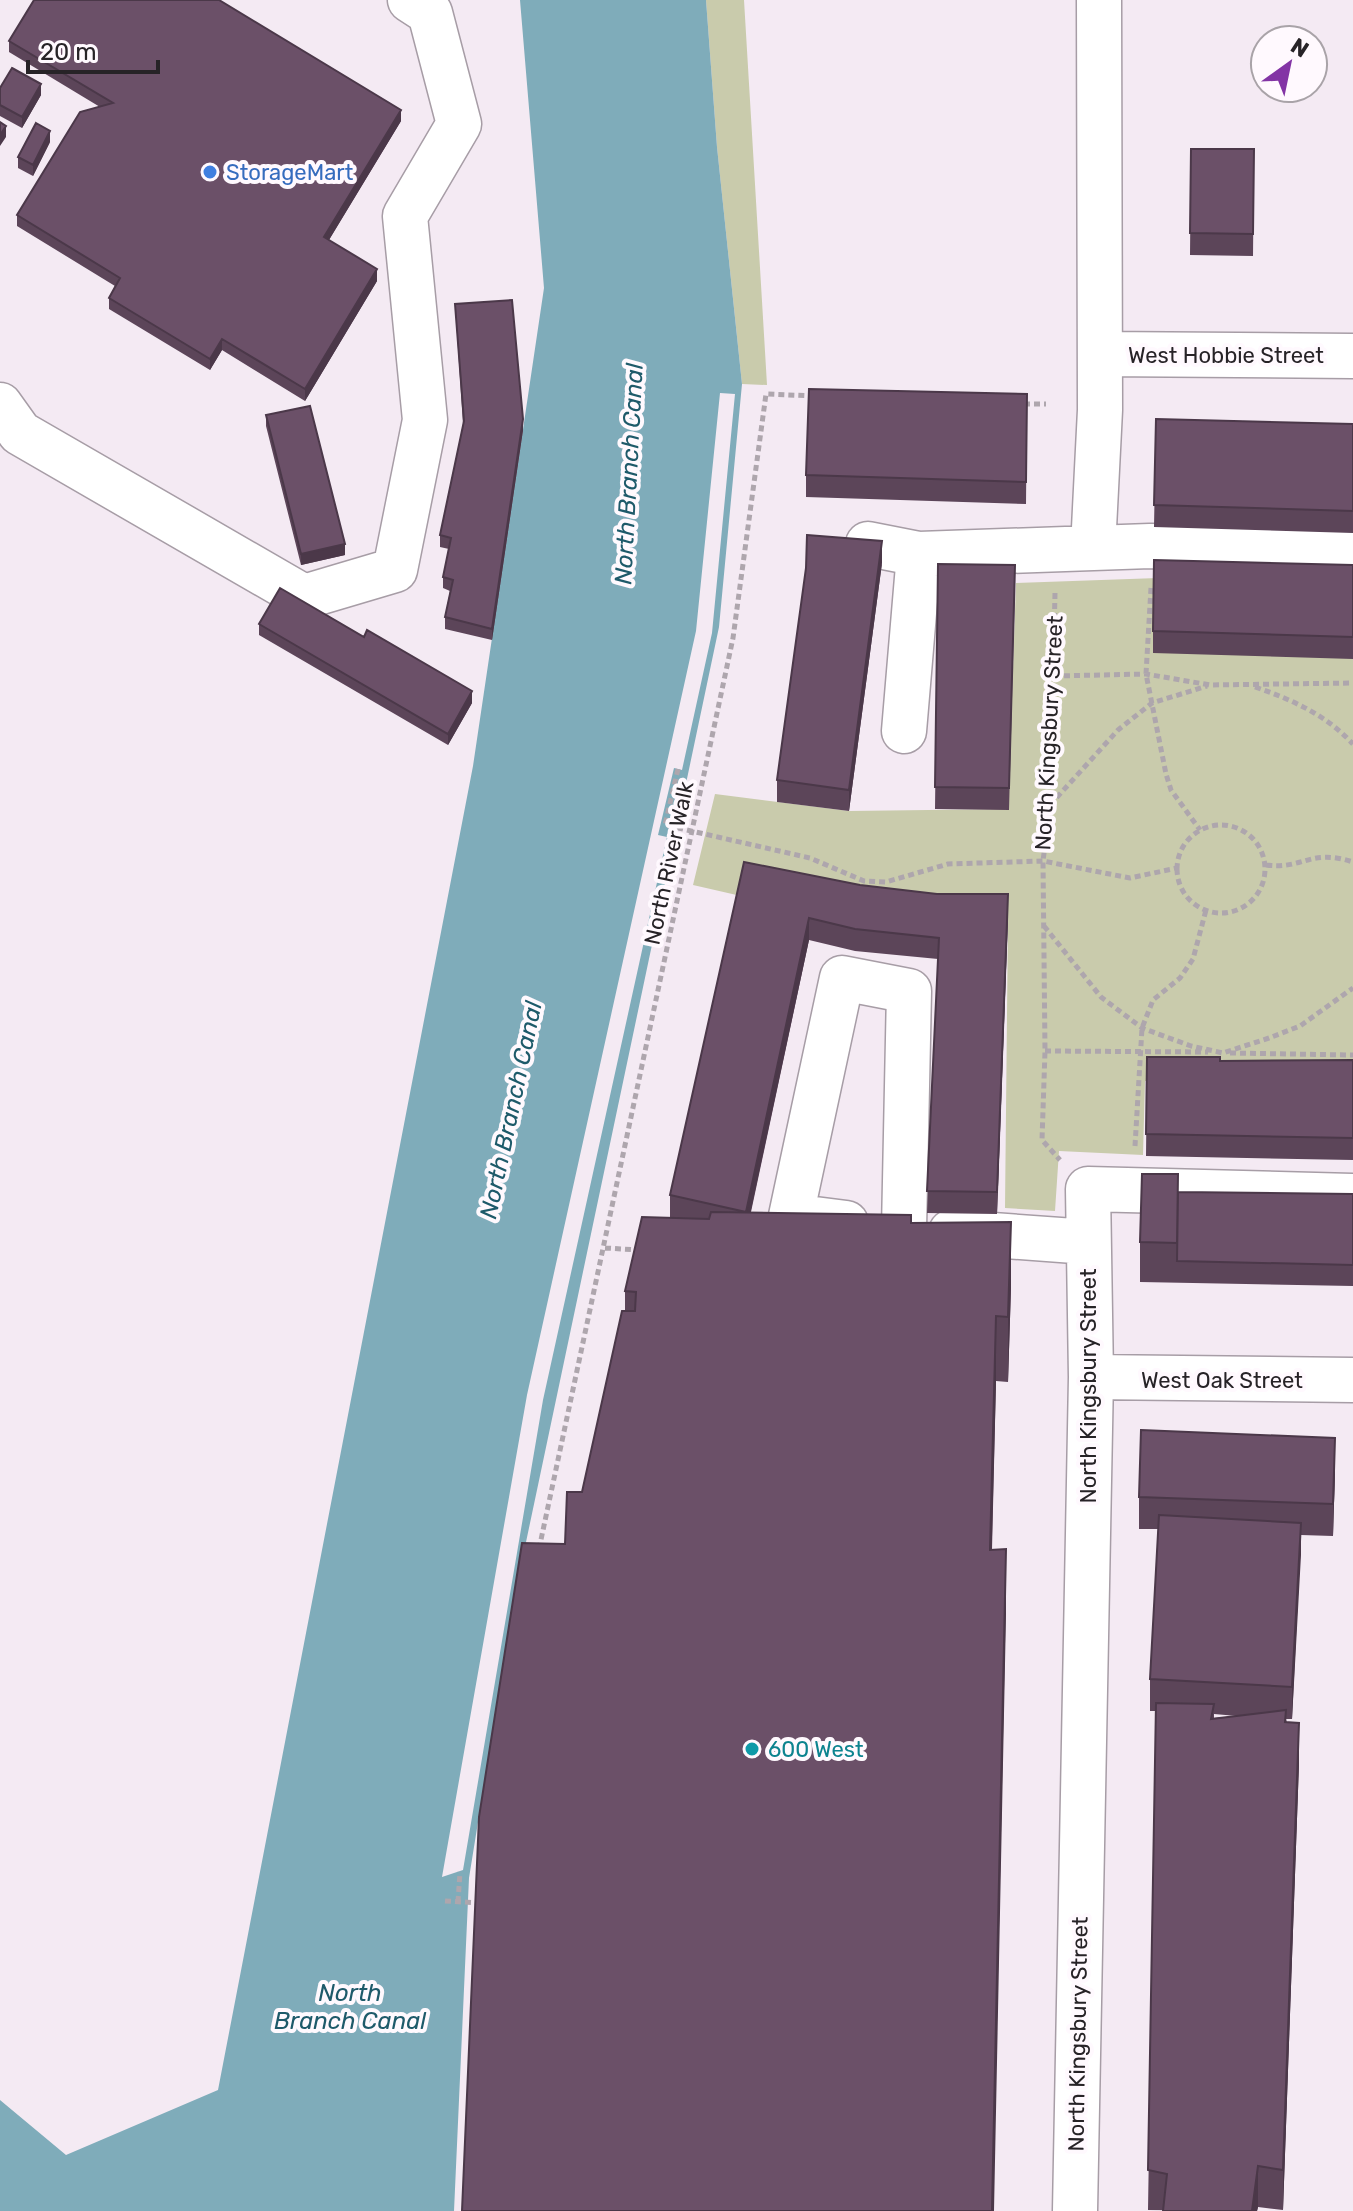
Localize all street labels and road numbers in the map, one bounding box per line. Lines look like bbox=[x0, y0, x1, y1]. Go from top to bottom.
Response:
street label: West Hobbie Street bbox=[1128, 342, 1324, 369]
street label: North Kingsbury Street bbox=[1029, 614, 1069, 851]
street label: North River Walk bbox=[638, 778, 700, 947]
street label: North Kingsbury Street bbox=[1075, 1268, 1102, 1504]
street label: West Oak Street bbox=[1141, 1367, 1303, 1394]
street label: North Kingsbury Street bbox=[1062, 1916, 1094, 2152]

